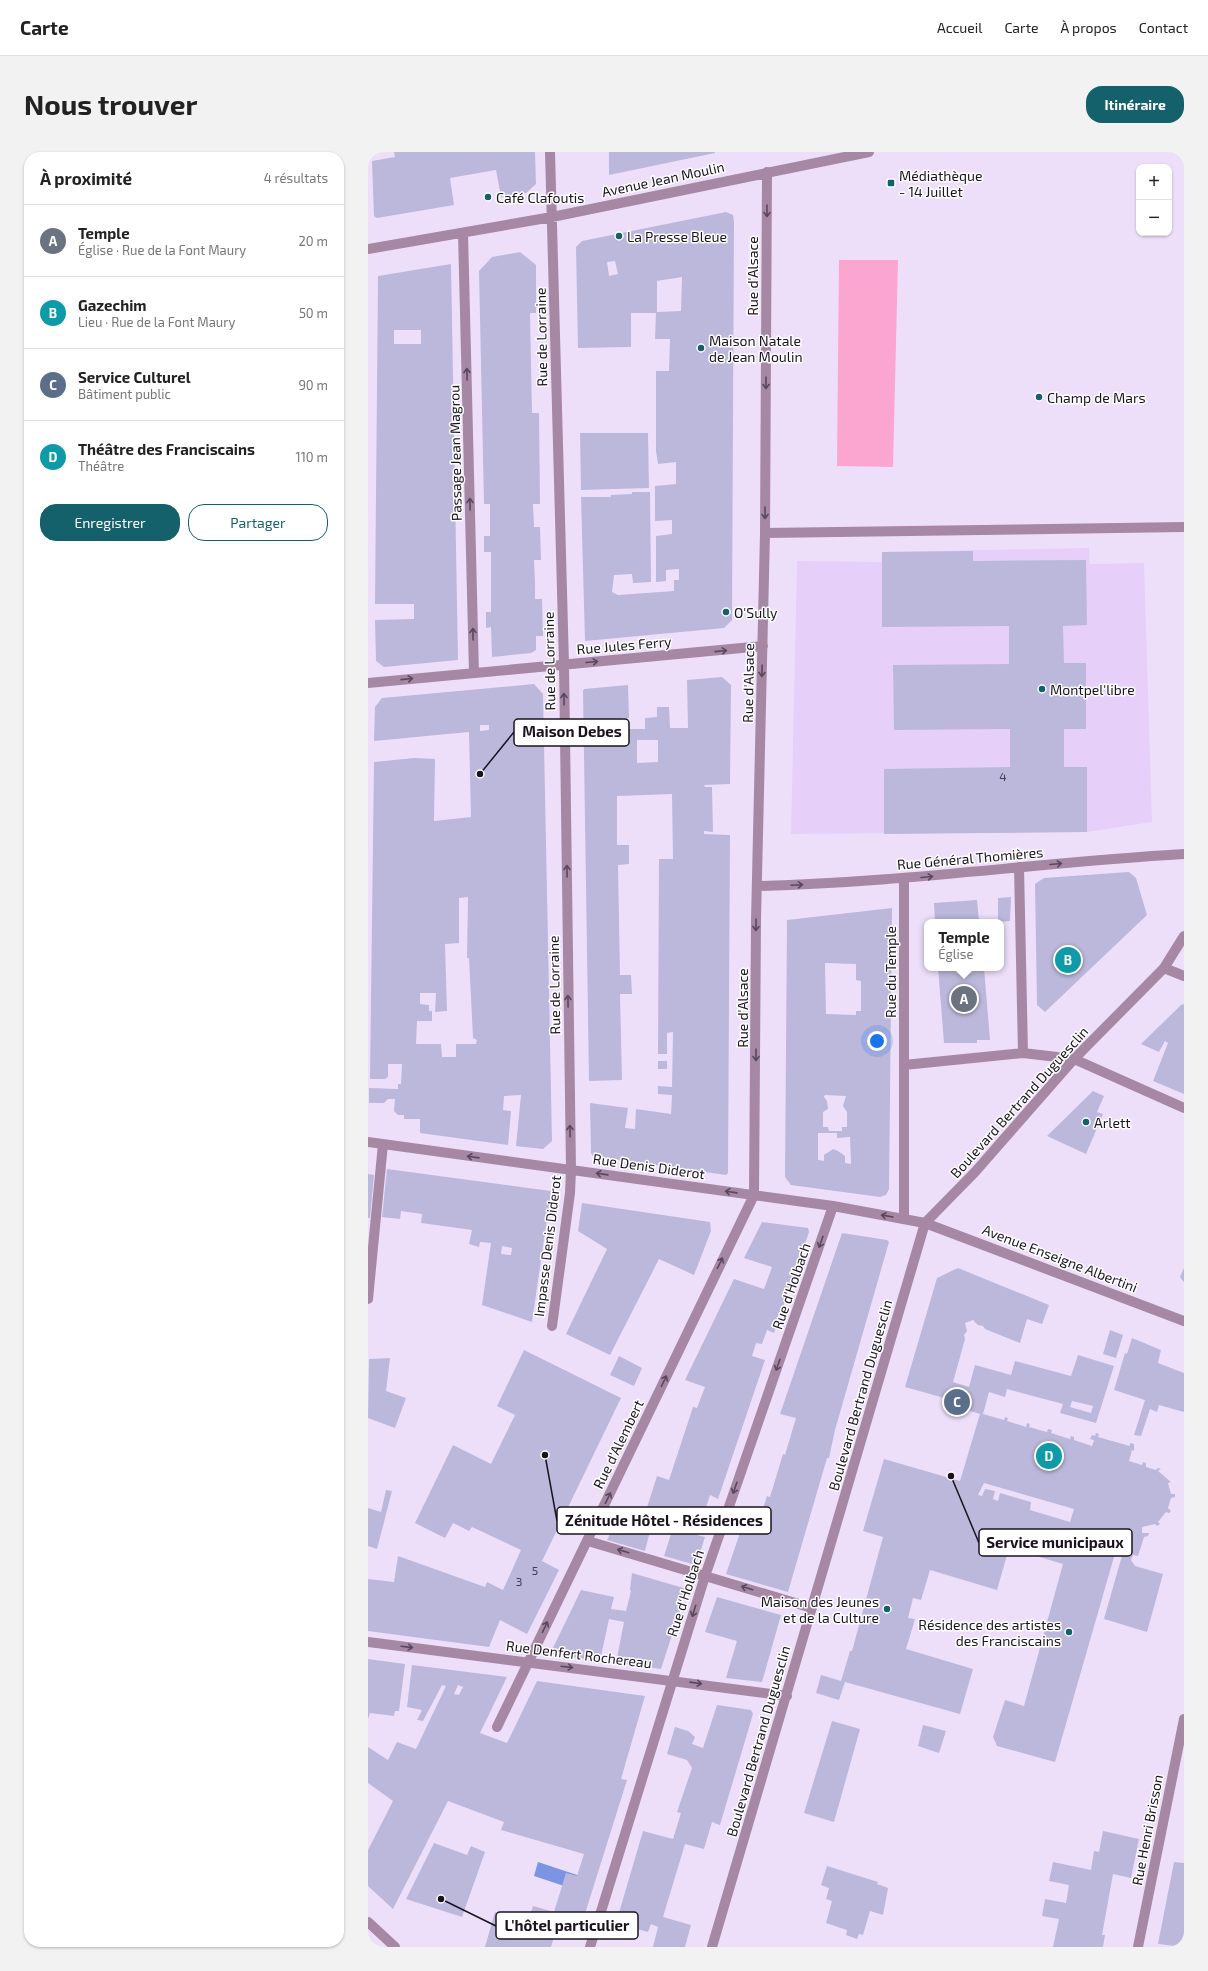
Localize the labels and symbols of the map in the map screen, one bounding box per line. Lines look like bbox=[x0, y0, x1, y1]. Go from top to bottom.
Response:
street label: Avenue Jean Moulin bbox=[600, 158, 726, 200]
place label: Médiathèque - 14 Juillet bbox=[899, 167, 982, 200]
marker: Médiathèque - 14 Juillet bbox=[886, 178, 896, 188]
place label: Café Clafoutis bbox=[496, 189, 584, 206]
marker: Café Clafoutis bbox=[483, 192, 493, 202]
one-way arrow bbox=[763, 204, 771, 217]
place label: La Presse Bleue bbox=[627, 228, 727, 245]
marker: La Presse Bleue bbox=[614, 231, 624, 241]
street label: Rue d'Alsace bbox=[744, 236, 761, 316]
street label: Rue de Lorraine bbox=[532, 287, 550, 387]
place label: Maison Natale de Jean Moulin bbox=[709, 332, 803, 365]
marker: Maison Natale de Jean Moulin bbox=[696, 343, 706, 353]
one-way arrow bbox=[463, 368, 471, 381]
one-way arrow bbox=[762, 376, 770, 389]
street label: Passage Jean Magrou bbox=[445, 385, 465, 521]
place label: Champ de Mars bbox=[1047, 389, 1146, 406]
marker: Champ de Mars bbox=[1034, 392, 1044, 402]
one-way arrow bbox=[466, 498, 474, 511]
one-way arrow bbox=[761, 506, 769, 519]
place label: O'Sully bbox=[734, 604, 778, 621]
marker: O'Sully bbox=[721, 607, 731, 617]
street label: Rue de Lorraine bbox=[540, 611, 558, 711]
one-way arrow bbox=[470, 628, 477, 641]
street label: Rue Jules Ferry bbox=[576, 632, 673, 658]
street label: Rue d'Alsace bbox=[739, 643, 757, 723]
one-way arrow bbox=[715, 647, 728, 654]
one-way arrow bbox=[585, 658, 598, 666]
one-way arrow bbox=[759, 664, 766, 677]
one-way arrow bbox=[400, 676, 413, 683]
place label: Montpel'libre bbox=[1050, 681, 1135, 698]
marker: Montpel'libre bbox=[1037, 684, 1047, 694]
one-way arrow bbox=[560, 693, 568, 706]
callout: Maison Debes bbox=[514, 719, 629, 746]
text: Maison Debes bbox=[522, 722, 622, 740]
house number: 4 bbox=[999, 769, 1007, 783]
street label: Rue Général Thomières bbox=[896, 843, 1044, 873]
one-way arrow bbox=[1049, 860, 1062, 867]
one-way arrow bbox=[563, 865, 571, 878]
one-way arrow bbox=[920, 873, 933, 880]
one-way arrow bbox=[790, 881, 803, 889]
one-way arrow bbox=[752, 918, 760, 931]
street label: Rue du Temple bbox=[882, 926, 899, 1018]
street label: Rue de Lorraine bbox=[545, 935, 563, 1035]
pin: B bbox=[1055, 945, 1081, 975]
street label: Rue d'Alsace bbox=[734, 968, 751, 1048]
pin: A bbox=[951, 984, 977, 1014]
one-way arrow bbox=[564, 995, 572, 1008]
street label: Boulevard Bertrand Duguesclin bbox=[946, 1023, 1092, 1181]
your location bbox=[867, 1031, 887, 1051]
one-way arrow bbox=[752, 1048, 760, 1061]
place label: Arlett bbox=[1094, 1114, 1131, 1131]
marker: Arlett bbox=[1081, 1117, 1091, 1127]
one-way arrow bbox=[566, 1125, 574, 1138]
street label: Rue Denis Diderot bbox=[592, 1150, 706, 1182]
one-way arrow bbox=[467, 1153, 480, 1161]
one-way arrow bbox=[596, 1170, 609, 1178]
street label: Impasse Denis Diderot bbox=[530, 1174, 564, 1318]
one-way arrow bbox=[724, 1188, 737, 1196]
one-way arrow bbox=[881, 1211, 894, 1219]
street label: Avenue Enseigne Albertini bbox=[980, 1221, 1140, 1295]
one-way arrow bbox=[816, 1236, 824, 1248]
street label: Rue d'Holbach bbox=[768, 1241, 814, 1331]
one-way arrow bbox=[717, 1258, 724, 1270]
street label: Boulevard Bertrand Duguesclin bbox=[825, 1298, 895, 1492]
one-way arrow bbox=[774, 1359, 781, 1372]
one-way arrow bbox=[661, 1375, 668, 1387]
pin: C bbox=[944, 1387, 970, 1417]
street label: Rue d'Alembert bbox=[589, 1397, 647, 1491]
pin: D bbox=[1036, 1441, 1062, 1471]
one-way arrow bbox=[731, 1482, 739, 1494]
one-way arrow bbox=[605, 1492, 612, 1504]
callout: Zénitude Hôtel - Résidences bbox=[557, 1507, 771, 1534]
text: Zénitude Hôtel - Résidences bbox=[565, 1511, 763, 1529]
callout: Service municipaux bbox=[979, 1529, 1132, 1556]
text: Service municipaux bbox=[986, 1533, 1124, 1551]
one-way arrow bbox=[617, 1547, 630, 1554]
street label: Rue d'Holbach bbox=[663, 1547, 707, 1639]
house number: 5 bbox=[532, 1563, 538, 1577]
house number: 3 bbox=[516, 1574, 522, 1588]
one-way arrow bbox=[741, 1584, 754, 1591]
place label: Maison des Jeunes et de la Culture bbox=[761, 1593, 879, 1626]
one-way arrow bbox=[690, 1604, 697, 1617]
marker: Maison des Jeunes et de la Culture bbox=[882, 1604, 892, 1614]
place label: Résidence des artistes des Franciscains bbox=[918, 1616, 1061, 1649]
one-way arrow bbox=[542, 1622, 549, 1634]
marker: Résidence des artistes des Franciscains bbox=[1064, 1627, 1074, 1637]
street label: Rue Denfert Rochereau bbox=[505, 1637, 653, 1671]
one-way arrow bbox=[400, 1643, 413, 1651]
street label: Boulevard Bertrand Duguesclin bbox=[723, 1644, 793, 1838]
one-way arrow bbox=[560, 1663, 573, 1671]
one-way arrow bbox=[689, 1679, 702, 1687]
street label: Rue Henri Brisson bbox=[1128, 1773, 1166, 1887]
callout: L'hôtel particulier bbox=[496, 1912, 638, 1939]
text: L'hôtel particulier bbox=[505, 1916, 630, 1934]

